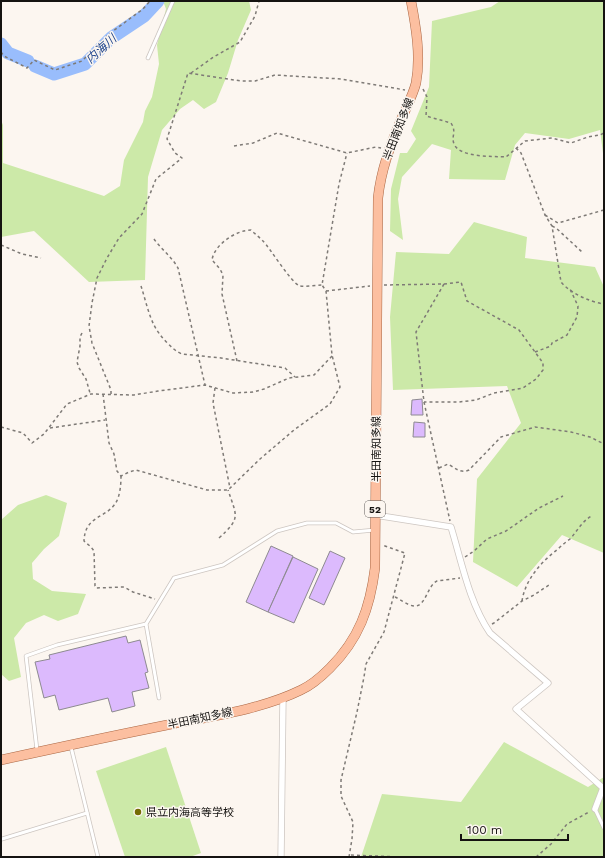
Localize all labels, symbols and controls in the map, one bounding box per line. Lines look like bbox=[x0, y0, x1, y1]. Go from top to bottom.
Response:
water label: 内海川 bbox=[83, 30, 121, 66]
street label: 半田南知多線 bbox=[381, 96, 416, 162]
street label: 半田南知多線 bbox=[370, 416, 383, 482]
road number: 52 bbox=[365, 501, 385, 517]
street label: 半田南知多線 bbox=[166, 705, 234, 732]
place label: 県立内海高等学校 bbox=[146, 806, 234, 819]
marker: 県立内海高等学校 bbox=[133, 807, 143, 817]
scale bar bbox=[461, 816, 568, 842]
text: 100 m bbox=[467, 823, 502, 837]

